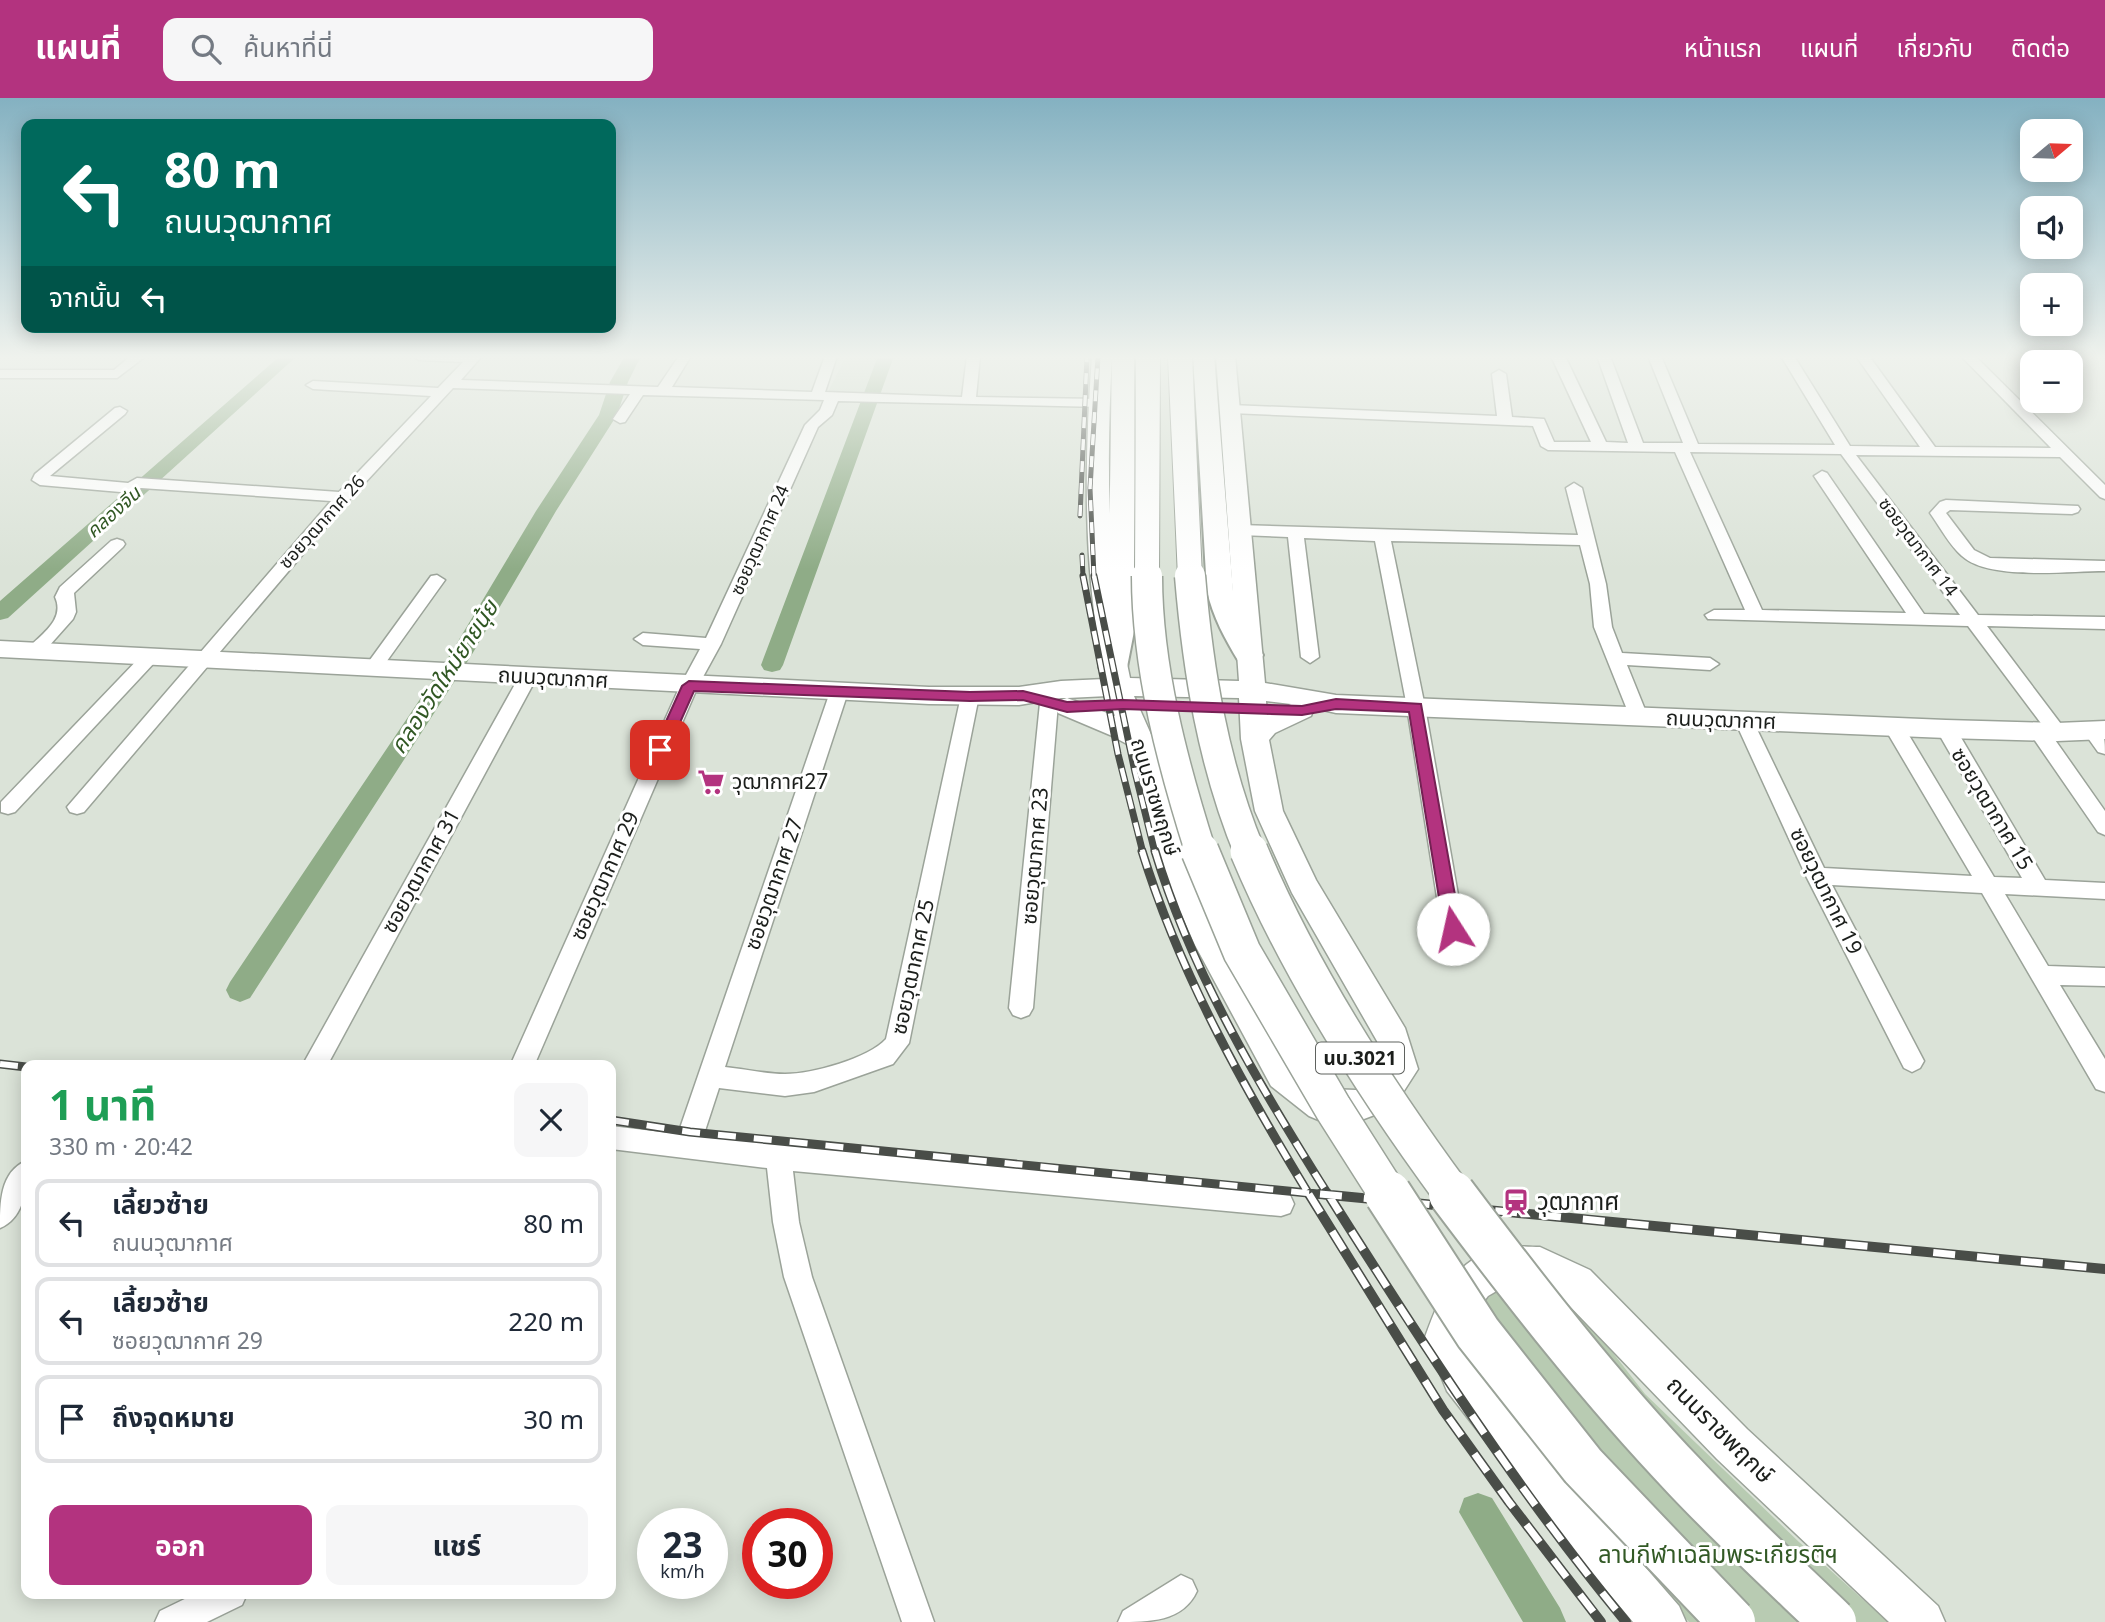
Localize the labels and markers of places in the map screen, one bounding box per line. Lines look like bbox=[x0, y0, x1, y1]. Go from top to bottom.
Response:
pin bbox=[630, 720, 690, 780]
supermarket icon: วุฒากาศ27 bbox=[696, 767, 726, 797]
place label: วุฒากาศ27 bbox=[732, 767, 828, 795]
place label: วุฒากาศ bbox=[1537, 1184, 1619, 1217]
station icon: วุฒากาศ bbox=[1501, 1187, 1531, 1217]

